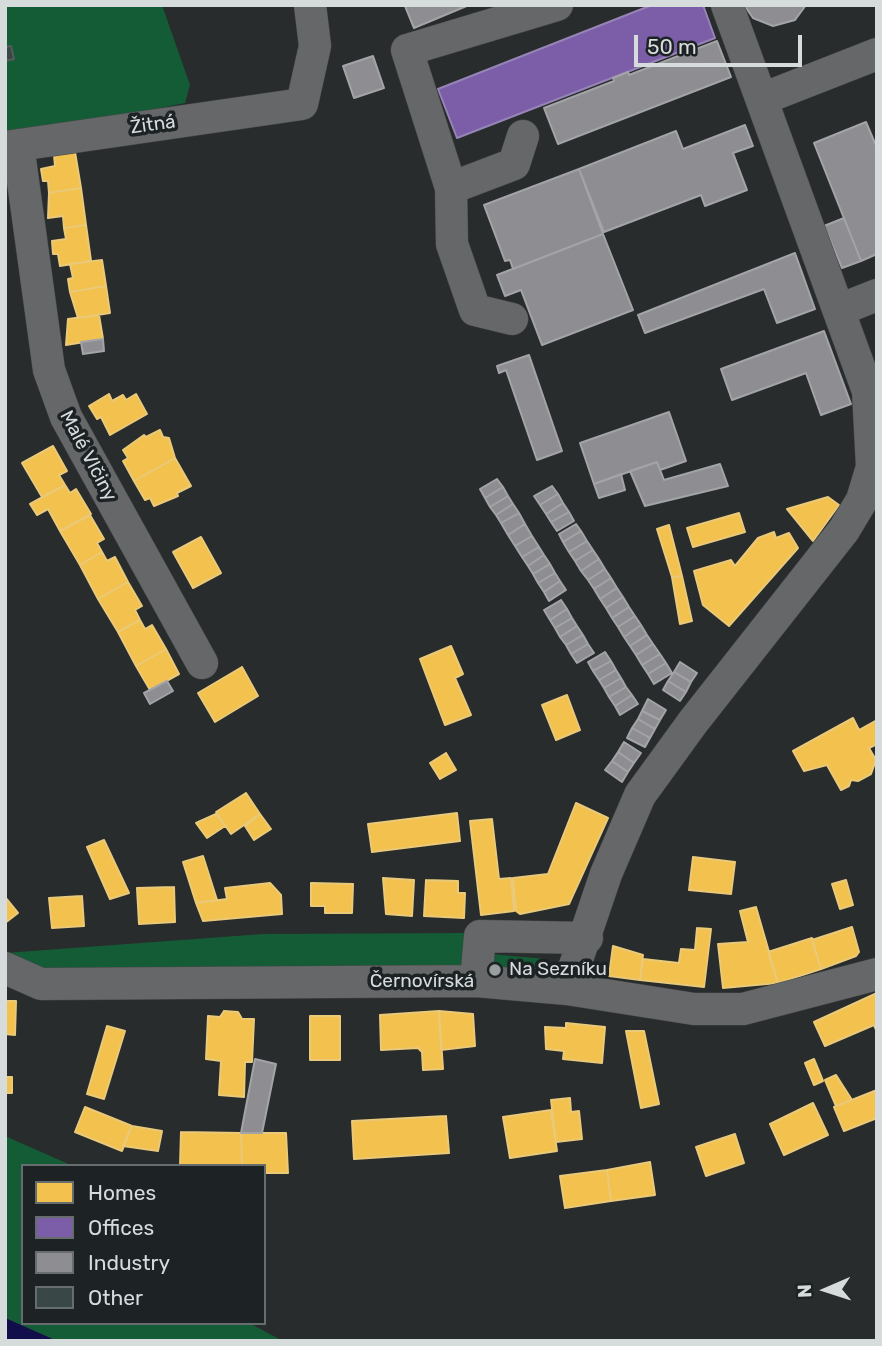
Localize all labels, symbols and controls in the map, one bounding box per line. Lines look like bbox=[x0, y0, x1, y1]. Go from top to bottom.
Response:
scale bar bbox=[637, 21, 805, 65]
text: 50 m bbox=[647, 34, 697, 59]
street label: Žitná bbox=[129, 111, 177, 139]
street label: Malé Vlčiny bbox=[55, 407, 121, 505]
place label: Na Sezníku bbox=[509, 959, 607, 981]
marker: Na Sezníku bbox=[487, 962, 503, 978]
street label: Černovírská bbox=[370, 971, 474, 993]
legend bbox=[21, 1164, 266, 1325]
text: Homes bbox=[88, 1180, 156, 1205]
text: Offices bbox=[88, 1215, 154, 1240]
text: Industry bbox=[88, 1250, 170, 1275]
north arrow bbox=[791, 1255, 861, 1325]
text: N bbox=[793, 1284, 816, 1299]
text: Other bbox=[88, 1285, 143, 1310]

